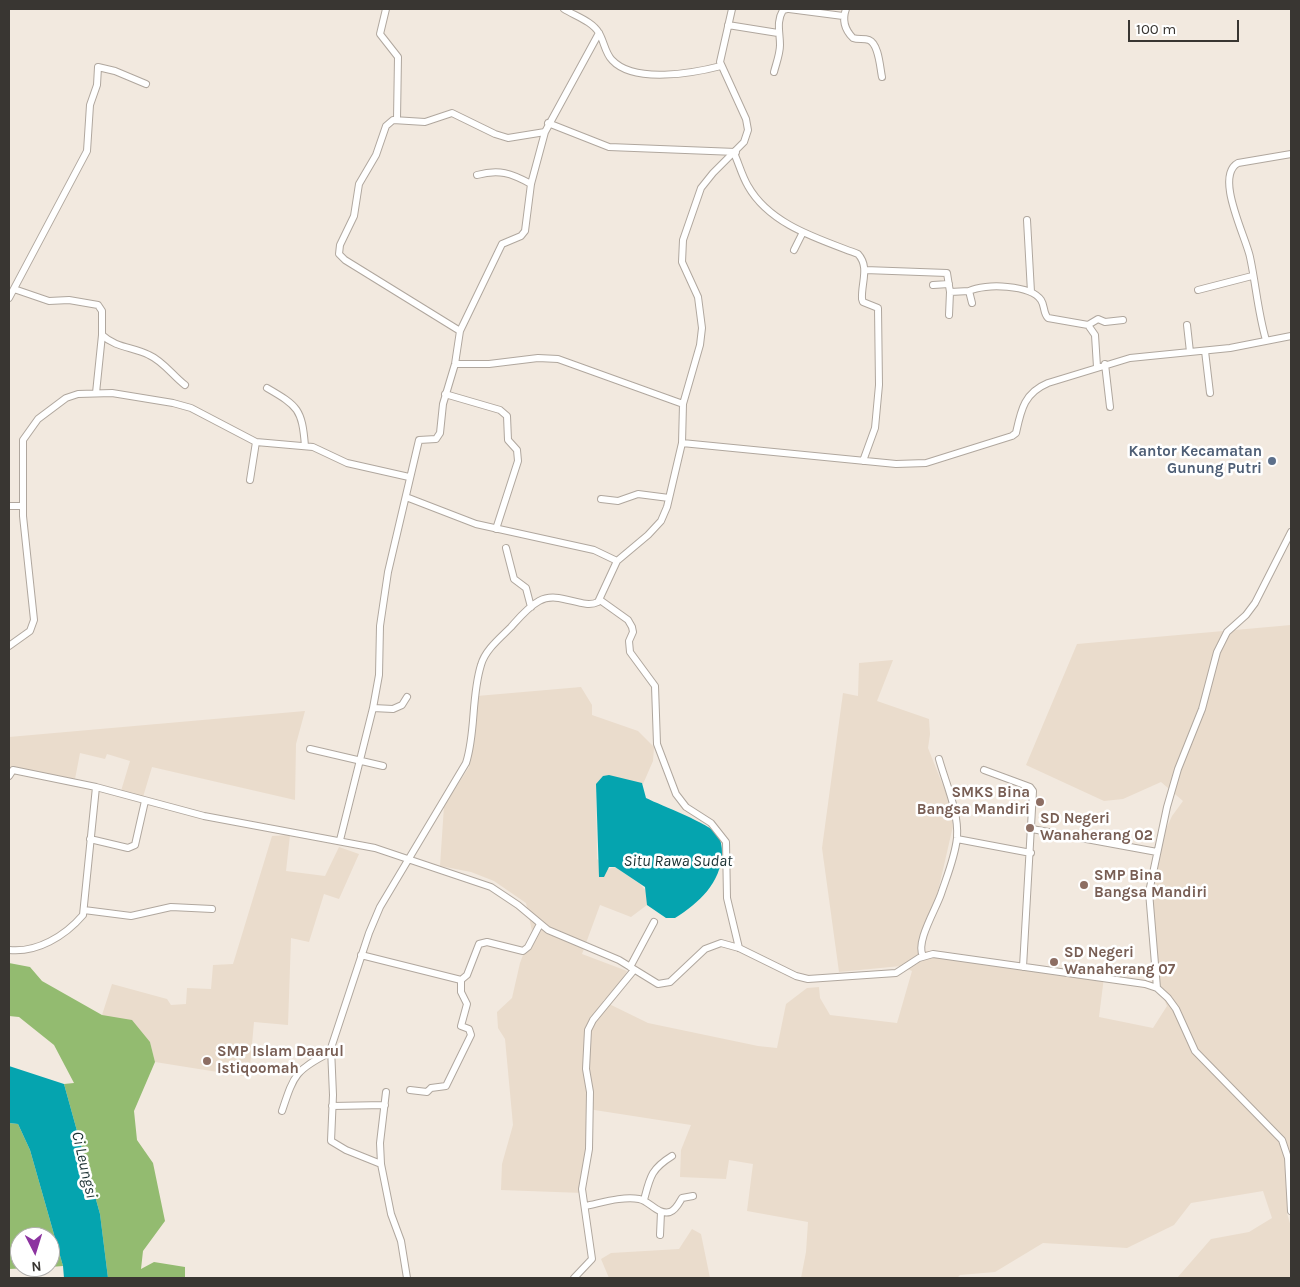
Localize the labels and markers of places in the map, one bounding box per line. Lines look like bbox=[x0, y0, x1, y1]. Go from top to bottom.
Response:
place label: Kantor Kecamatan Gunung Putri bbox=[1128, 443, 1262, 478]
marker: Kantor Kecamatan Gunung Putri bbox=[1266, 455, 1278, 467]
place label: SMKS Bina Bangsa Mandiri bbox=[917, 784, 1030, 819]
marker: SMKS Bina Bangsa Mandiri bbox=[1034, 796, 1046, 808]
place label: SD Negeri Wanaherang 02 bbox=[1040, 810, 1153, 845]
marker: SD Negeri Wanaherang 02 bbox=[1024, 822, 1036, 834]
place label: SMP Bina Bangsa Mandiri bbox=[1094, 867, 1207, 902]
marker: SMP Bina Bangsa Mandiri bbox=[1078, 879, 1090, 891]
place label: SD Negeri Wanaherang 07 bbox=[1064, 944, 1175, 979]
marker: SD Negeri Wanaherang 07 bbox=[1048, 956, 1060, 968]
place label: SMP Islam Daarul Istiqoomah bbox=[217, 1043, 344, 1078]
marker: SMP Islam Daarul Istiqoomah bbox=[201, 1055, 213, 1067]

